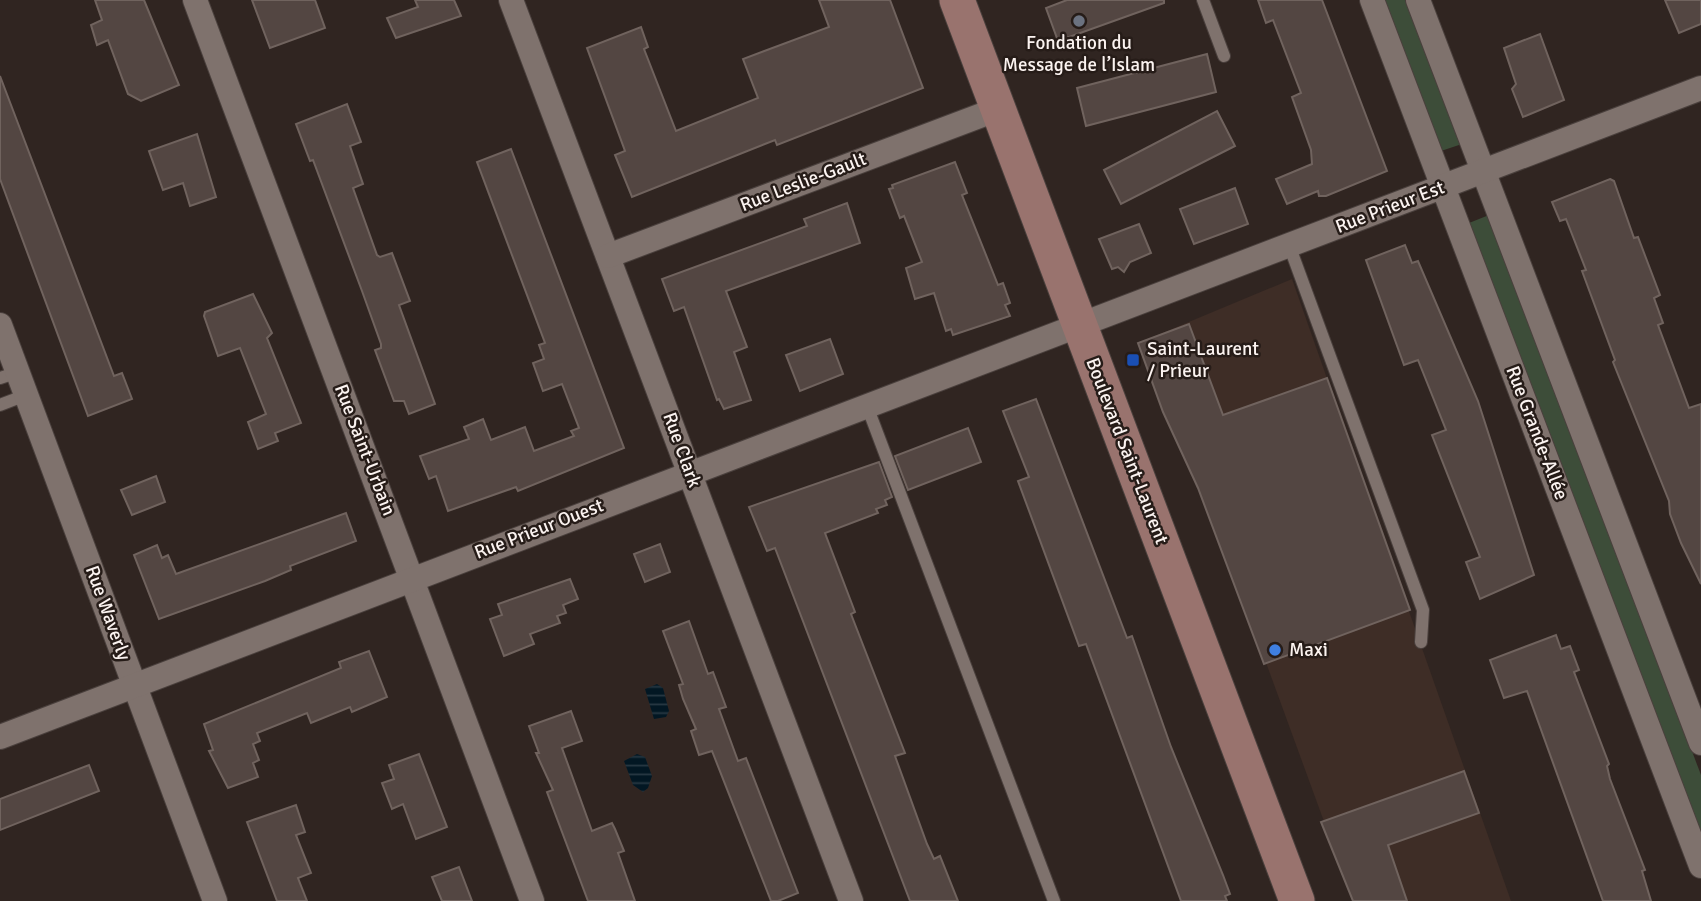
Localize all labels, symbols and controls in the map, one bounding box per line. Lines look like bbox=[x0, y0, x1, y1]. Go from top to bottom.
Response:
marker: Fondation du Message de l’Islam bbox=[1071, 13, 1087, 29]
place label: Fondation du Message de l’Islam bbox=[1003, 31, 1155, 77]
street label: Rue Leslie-Gault bbox=[736, 147, 870, 217]
street label: Rue Prieur Est bbox=[1332, 175, 1448, 239]
place label: Saint-Laurent / Prieur bbox=[1147, 337, 1259, 383]
marker: Saint-Laurent / Prieur bbox=[1125, 352, 1141, 368]
street label: Boulevard Saint-Laurent bbox=[1080, 354, 1174, 548]
street label: Rue Grande-Allée bbox=[1500, 363, 1574, 503]
street label: Rue Saint-Urbain bbox=[329, 381, 401, 519]
street label: Rue Clark bbox=[657, 409, 707, 491]
street label: Rue Prieur Ouest bbox=[471, 493, 607, 565]
street label: Rue Waverly bbox=[80, 562, 136, 664]
place label: Maxi bbox=[1289, 638, 1328, 662]
marker: Maxi bbox=[1267, 642, 1283, 658]

